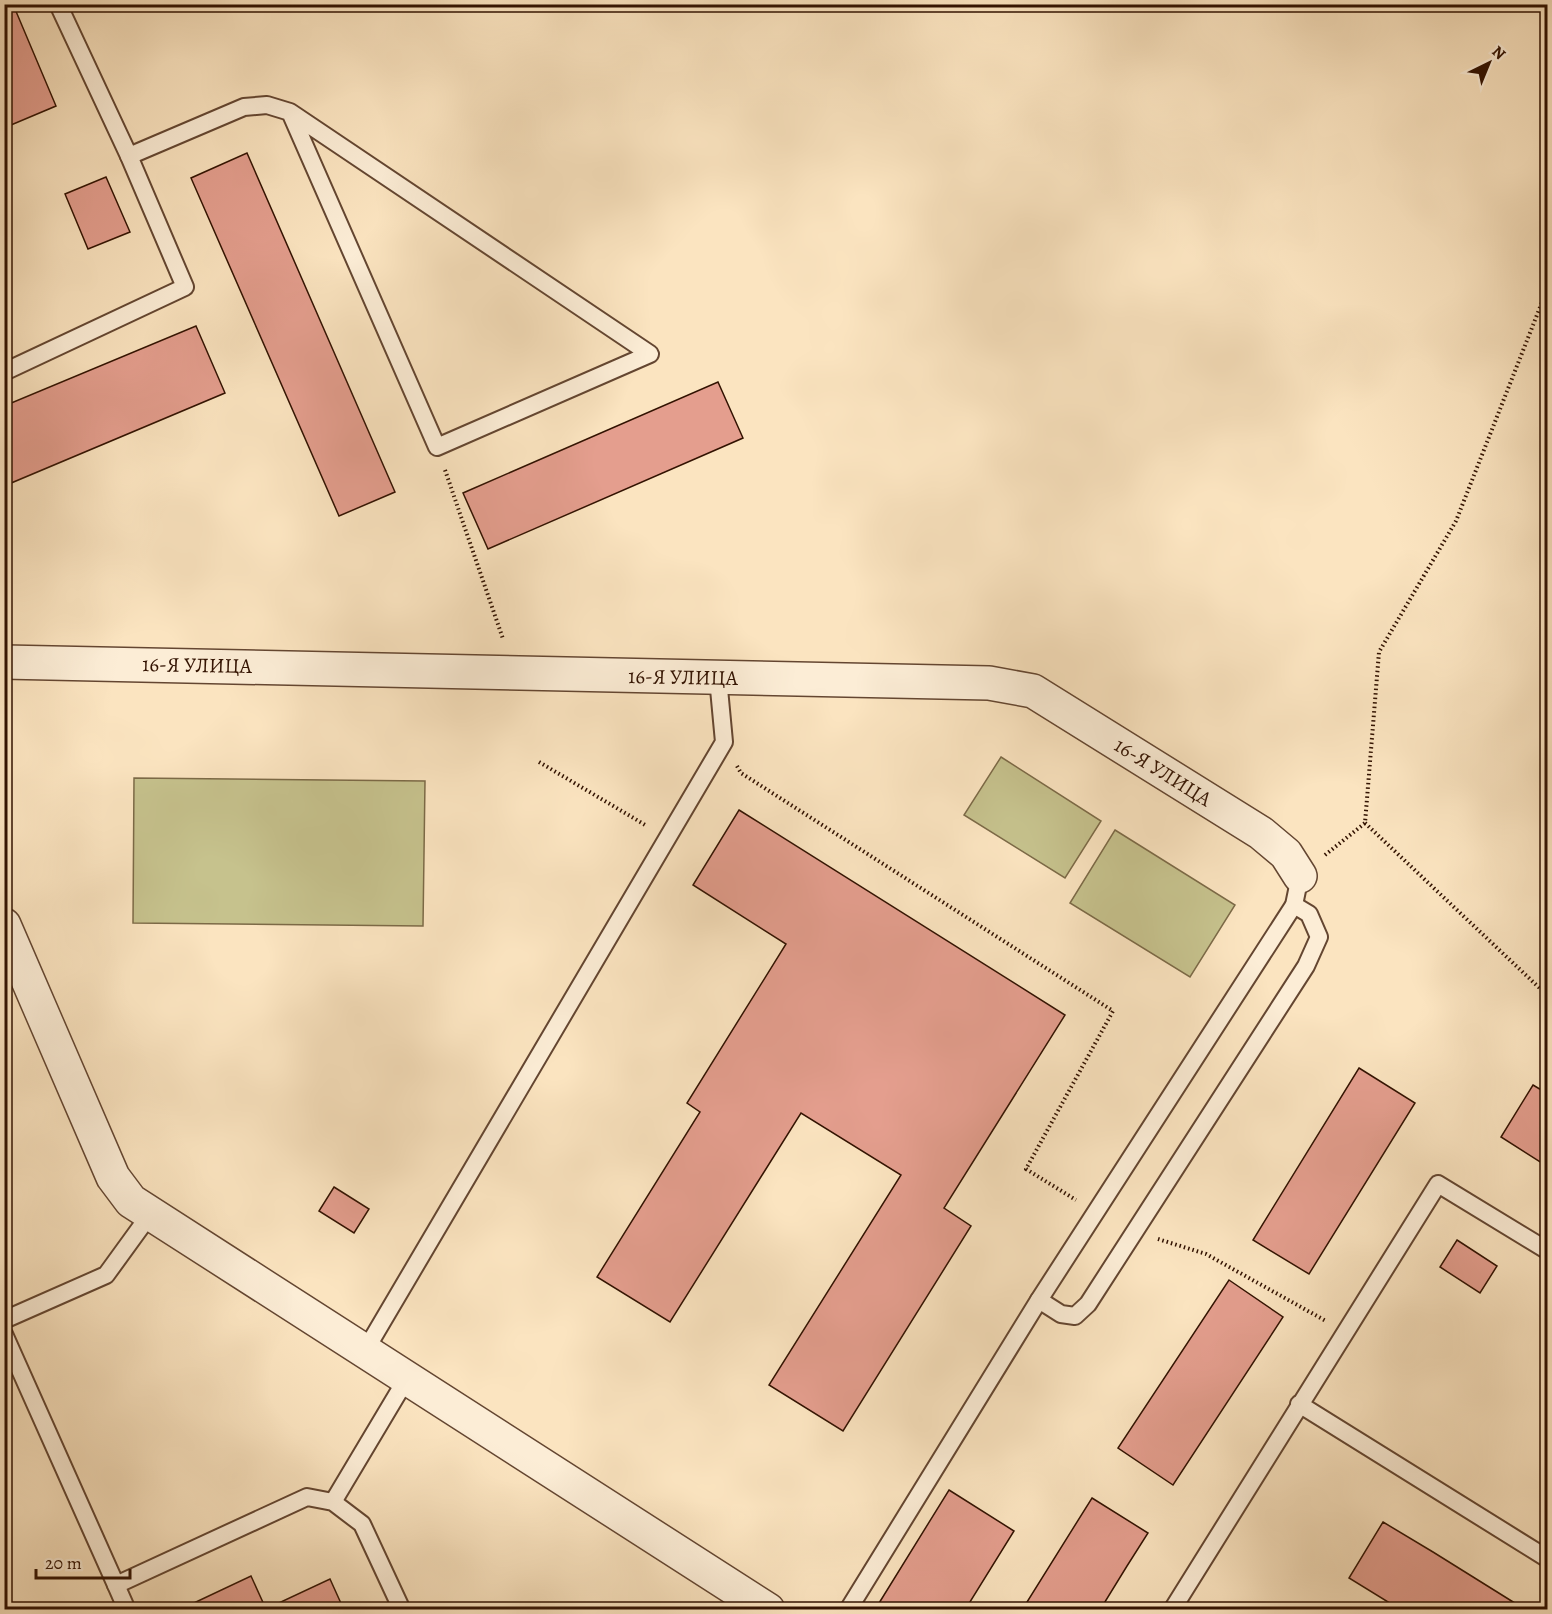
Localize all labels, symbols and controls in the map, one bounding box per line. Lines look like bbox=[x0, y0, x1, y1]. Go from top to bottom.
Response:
north arrow bbox=[1459, 33, 1519, 93]
text: N bbox=[1487, 41, 1511, 65]
street label: 16-Я УЛИЦА bbox=[142, 650, 253, 680]
street label: 16-Я УЛИЦА bbox=[628, 662, 739, 692]
street label: 16-Я УЛИЦА bbox=[1109, 731, 1218, 813]
scale bar bbox=[36, 1542, 130, 1580]
text: 20 m bbox=[45, 1551, 82, 1575]

